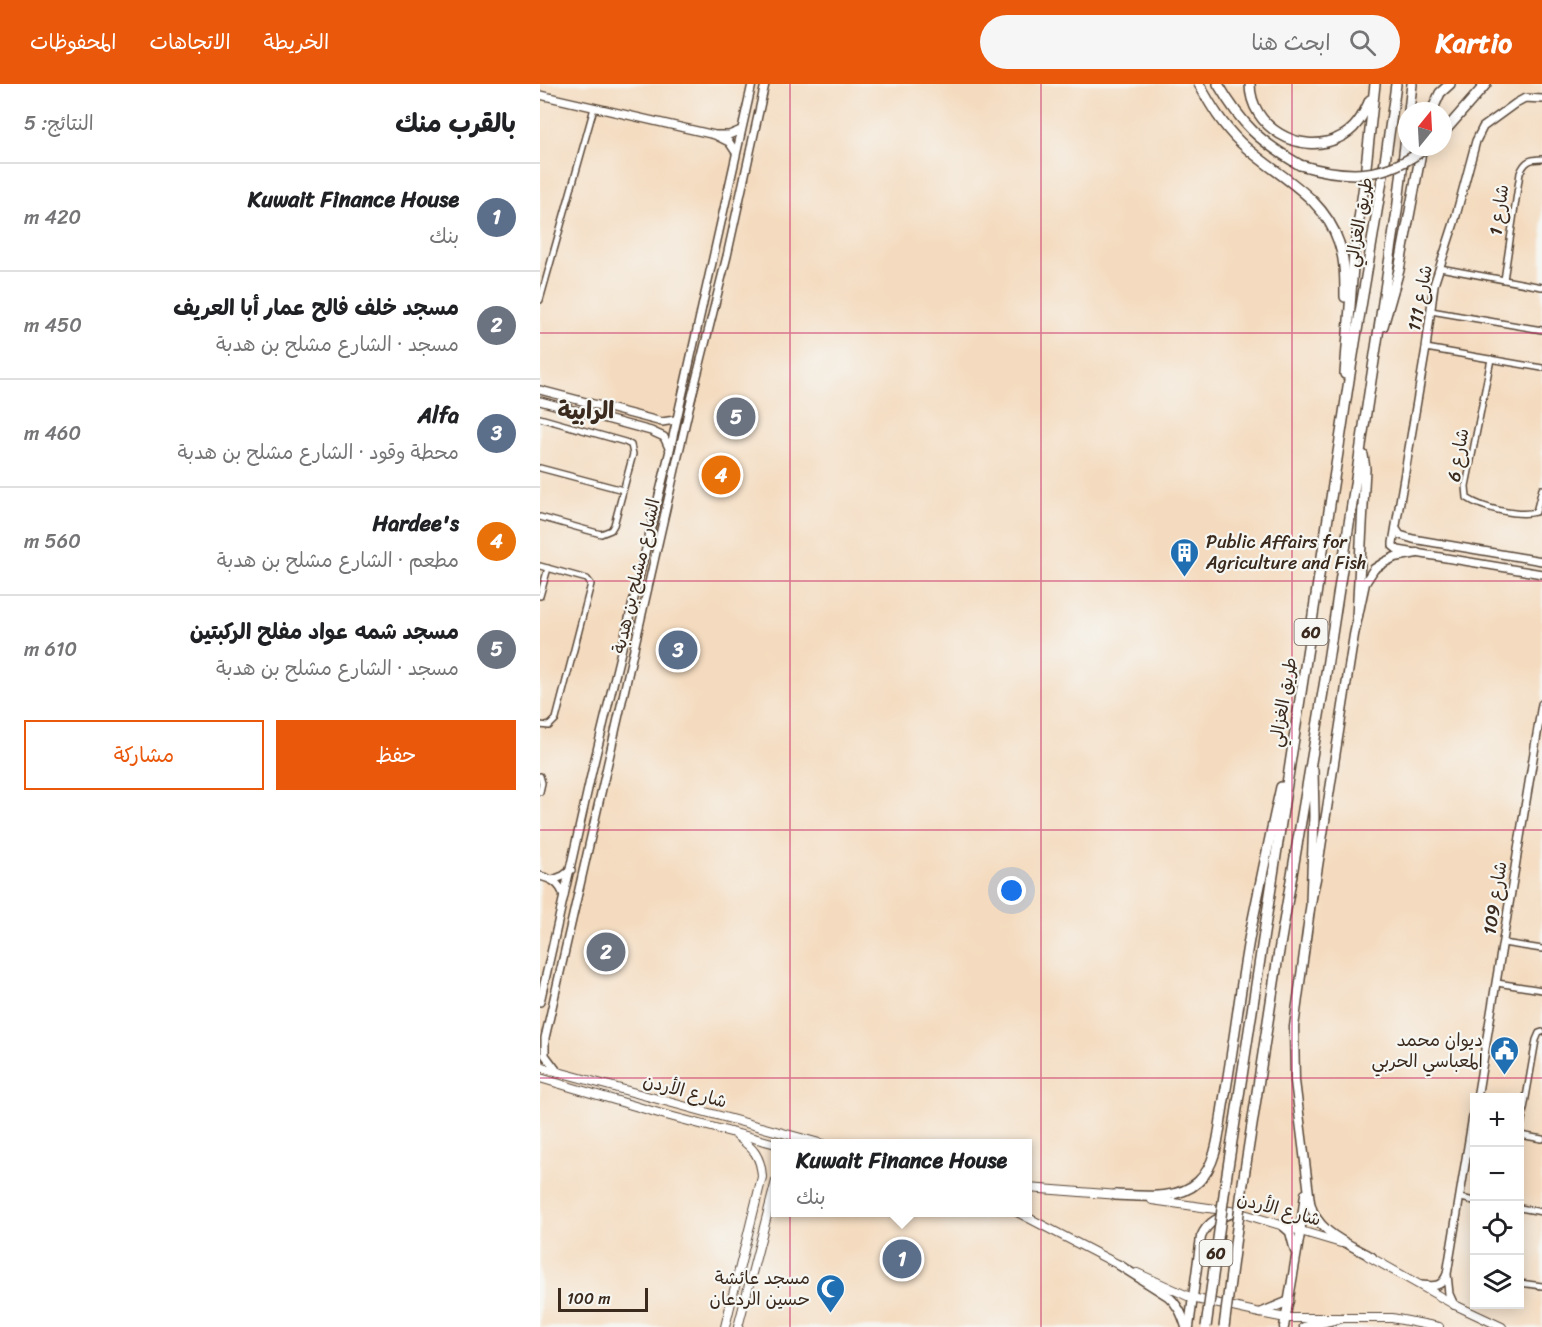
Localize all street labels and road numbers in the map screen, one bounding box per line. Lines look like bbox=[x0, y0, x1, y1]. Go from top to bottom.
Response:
street label: طريق الغزالي bbox=[1335, 175, 1383, 269]
street label: شارع 1 bbox=[1480, 182, 1518, 238]
street label: شارع 111 bbox=[1398, 262, 1442, 334]
street label: شارع 6 bbox=[1438, 426, 1478, 484]
street label: الشارع مشلح بن هدبة bbox=[603, 495, 669, 657]
road number: 60 bbox=[1294, 619, 1328, 645]
street label: طريق الغزالي bbox=[1259, 655, 1307, 749]
street label: شارع 109 bbox=[1473, 859, 1517, 937]
street label: شارع الأردن bbox=[639, 1064, 731, 1118]
street label: شارع الأردن bbox=[1233, 1182, 1325, 1236]
road number: 60 bbox=[1200, 1240, 1232, 1266]

